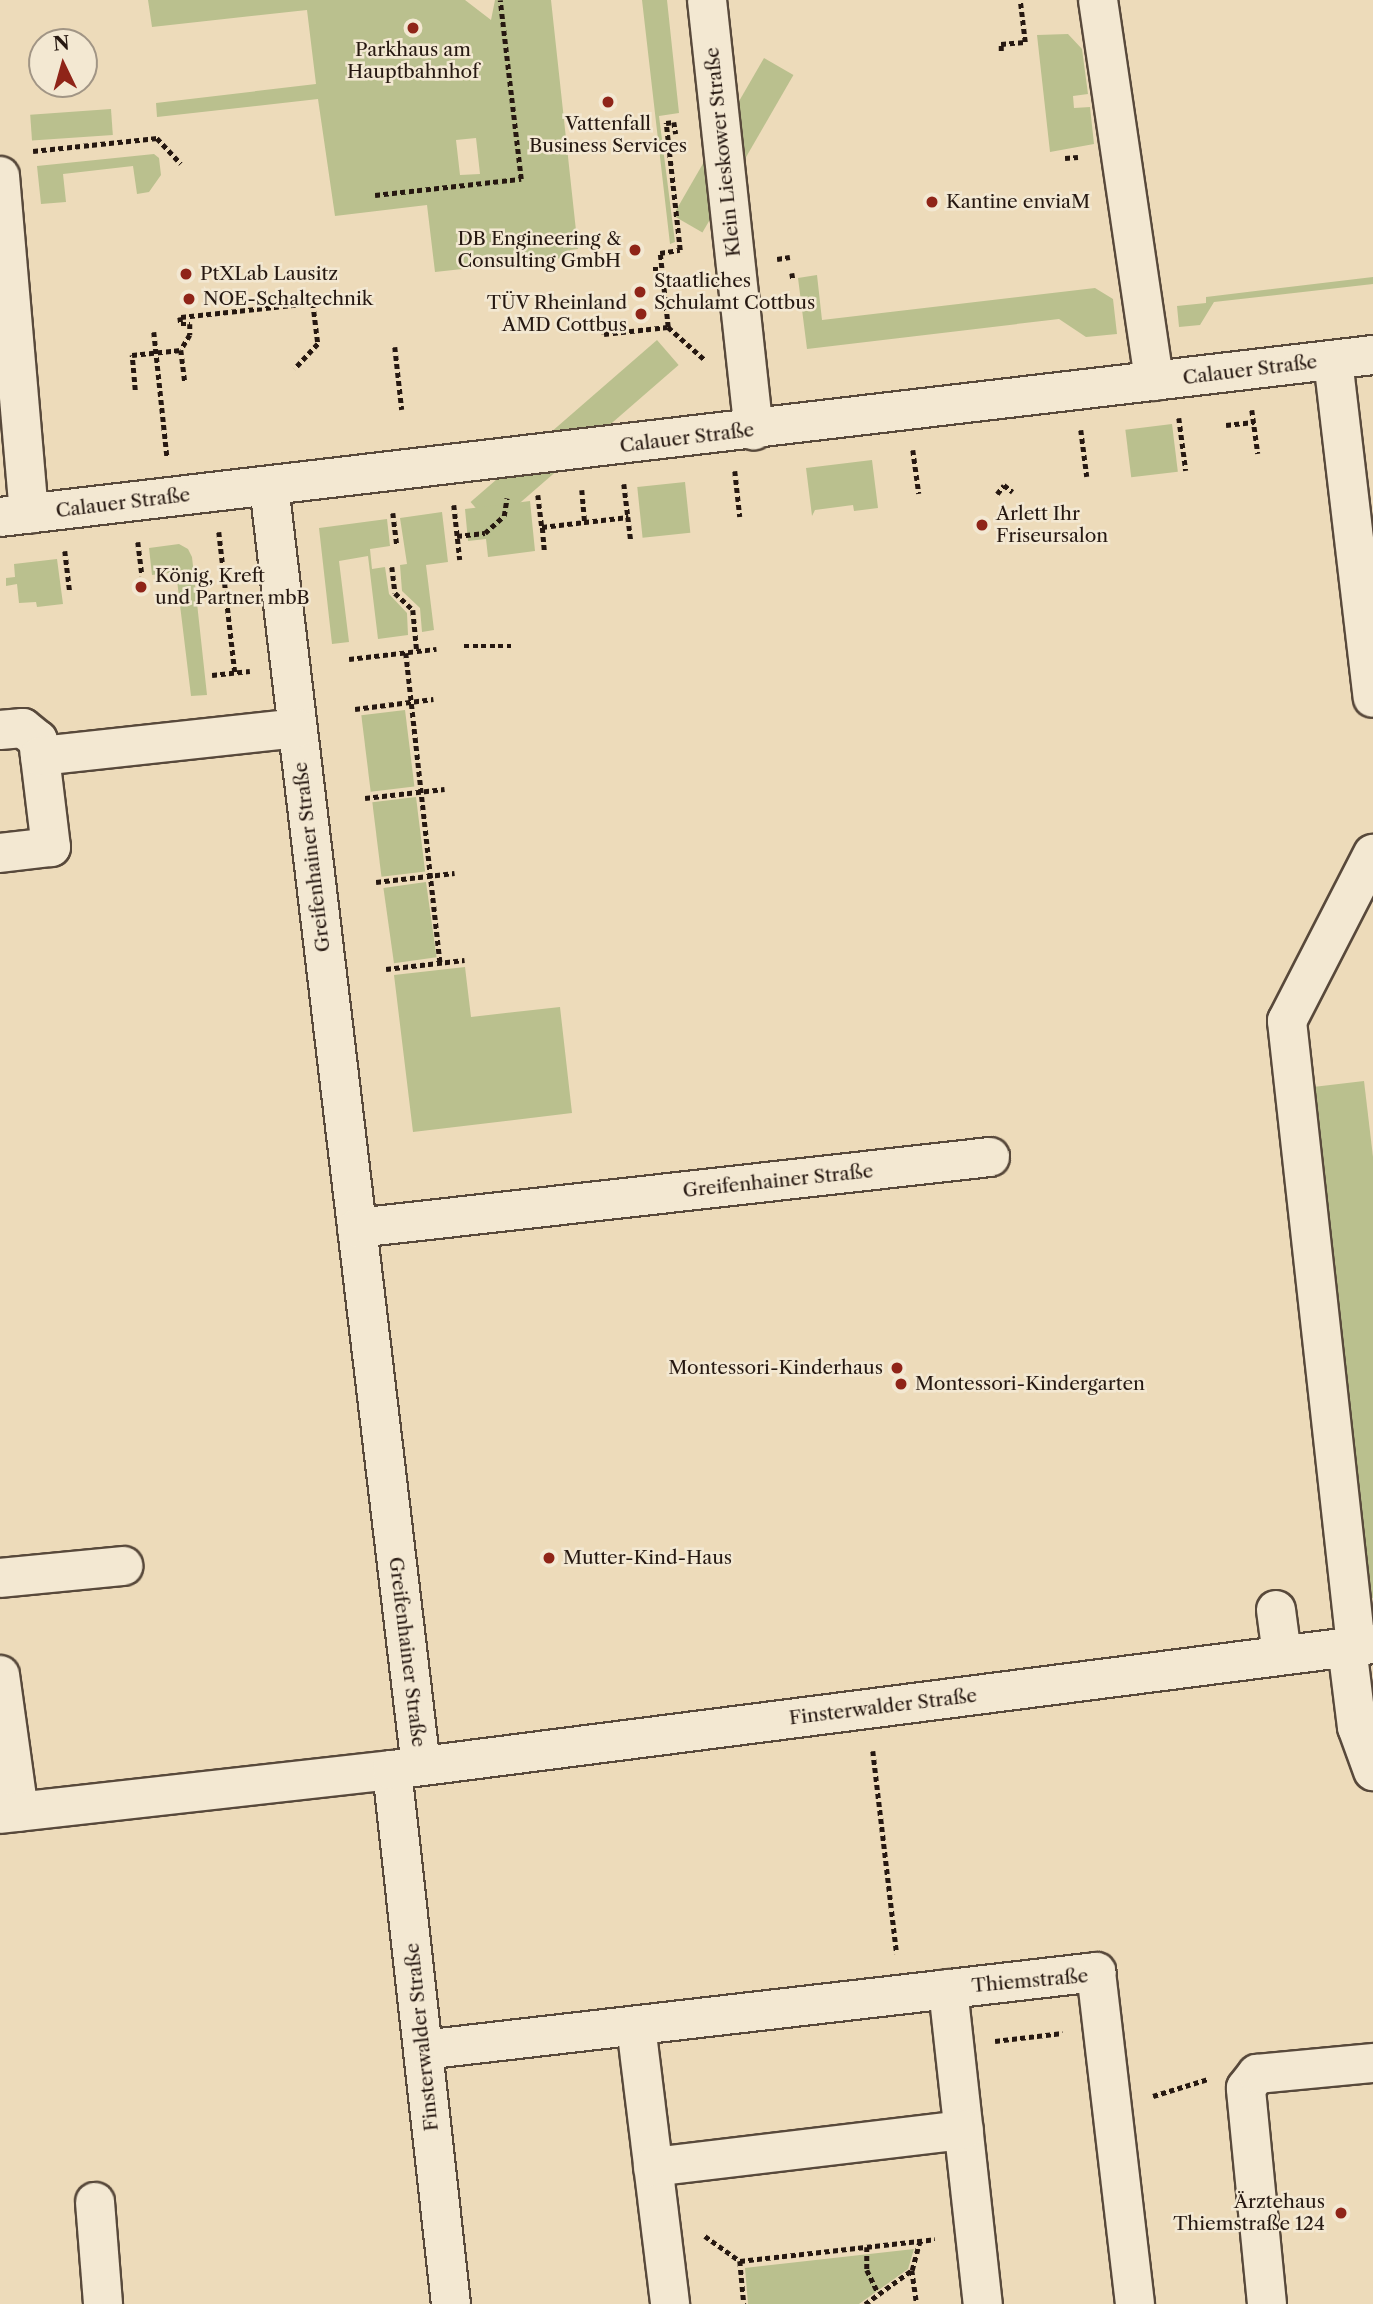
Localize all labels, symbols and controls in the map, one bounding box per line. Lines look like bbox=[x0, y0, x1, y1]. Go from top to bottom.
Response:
marker: Parkhaus am Hauptbahnhof bbox=[405, 20, 421, 36]
north arrow bbox=[28, 28, 98, 98]
text: N bbox=[52, 31, 71, 56]
place label: Parkhaus am Hauptbahnhof bbox=[347, 39, 479, 83]
street label: Klein Lieskower Straße bbox=[701, 46, 745, 258]
marker: Vattenfall Business Services bbox=[600, 94, 616, 110]
place label: Vattenfall Business Services bbox=[529, 113, 687, 157]
place label: Kantine enviaM bbox=[946, 191, 1090, 213]
marker: Kantine enviaM bbox=[924, 194, 940, 210]
place label: DB Engineering & Consulting GmbH bbox=[457, 228, 621, 272]
marker: DB Engineering & Consulting GmbH bbox=[627, 242, 643, 258]
place label: PtXLab Lausitz bbox=[200, 263, 338, 285]
marker: PtXLab Lausitz bbox=[178, 266, 194, 282]
place label: Staatliches Schulamt Cottbus bbox=[654, 270, 815, 314]
marker: Staatliches Schulamt Cottbus bbox=[632, 284, 648, 300]
place label: NOE-Schaltechnik bbox=[203, 288, 373, 310]
marker: NOE-Schaltechnik bbox=[181, 291, 197, 307]
place label: TÜV Rheinland AMD Cottbus bbox=[486, 292, 627, 336]
marker: TÜV Rheinland AMD Cottbus bbox=[633, 306, 649, 322]
street label: Calauer Straße bbox=[1181, 350, 1319, 390]
street label: Calauer Straße bbox=[618, 418, 756, 458]
street label: Calauer Straße bbox=[54, 483, 192, 523]
place label: Arlett Ihr Friseursalon bbox=[996, 503, 1108, 547]
marker: Arlett Ihr Friseursalon bbox=[974, 517, 990, 533]
place label: König, Kreft und Partner mbB bbox=[155, 565, 310, 609]
marker: König, Kreft und Partner mbB bbox=[133, 579, 149, 595]
street label: Greifenhainer Straße bbox=[289, 760, 335, 954]
street label: Greifenhainer Straße bbox=[681, 1160, 875, 1202]
place label: Montessori-Kinderhaus bbox=[668, 1357, 883, 1379]
marker: Montessori-Kinderhaus bbox=[889, 1360, 905, 1376]
place label: Montessori-Kindergarten bbox=[915, 1373, 1145, 1395]
marker: Montessori-Kindergarten bbox=[893, 1376, 909, 1392]
place label: Mutter-Kind-Haus bbox=[563, 1547, 732, 1569]
marker: Mutter-Kind-Haus bbox=[541, 1550, 557, 1566]
street label: Greifenhainer Straße bbox=[384, 1555, 430, 1749]
street label: Finsterwalder Straße bbox=[788, 1684, 978, 1730]
street label: Finsterwalder Straße bbox=[401, 1942, 443, 2132]
street label: Thiemstraße bbox=[971, 1965, 1089, 1997]
place label: Ärztehaus Thiemstraße 124 bbox=[1173, 2191, 1325, 2235]
marker: Ärztehaus Thiemstraße 124 bbox=[1331, 2203, 1351, 2223]

